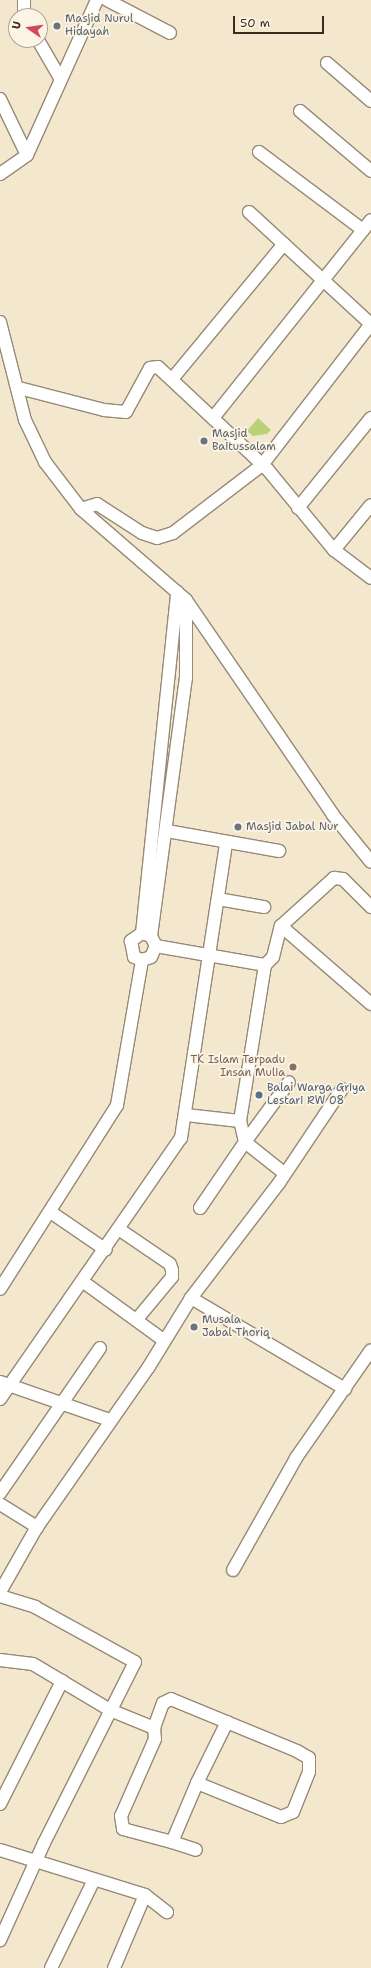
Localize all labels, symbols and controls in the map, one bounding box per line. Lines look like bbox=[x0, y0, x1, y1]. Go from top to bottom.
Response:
north arrow bbox=[8, 8, 48, 48]
scale bar bbox=[235, 8, 326, 34]
place label: Masjid Nurul Hidayah bbox=[65, 13, 133, 39]
text: 50 m bbox=[240, 15, 270, 31]
text: U bbox=[9, 20, 25, 31]
marker: Masjid Nurul Hidayah bbox=[52, 21, 62, 31]
place label: Masjid Baitussalam bbox=[212, 428, 276, 454]
marker: Masjid Baitussalam bbox=[199, 436, 209, 446]
place label: Masjid Jabal Nur bbox=[246, 820, 339, 834]
marker: Masjid Jabal Nur bbox=[233, 822, 243, 832]
place label: TK Islam Terpadu Insan Mulia bbox=[191, 1054, 285, 1080]
marker: TK Islam Terpadu Insan Mulia bbox=[288, 1062, 298, 1072]
place label: Balai Warga Griya Lestari RW 08 bbox=[267, 1082, 365, 1108]
marker: Balai Warga Griya Lestari RW 08 bbox=[254, 1090, 264, 1100]
place label: Musala Jabal Thoriq bbox=[202, 1314, 269, 1340]
marker: Musala Jabal Thoriq bbox=[189, 1322, 199, 1332]

